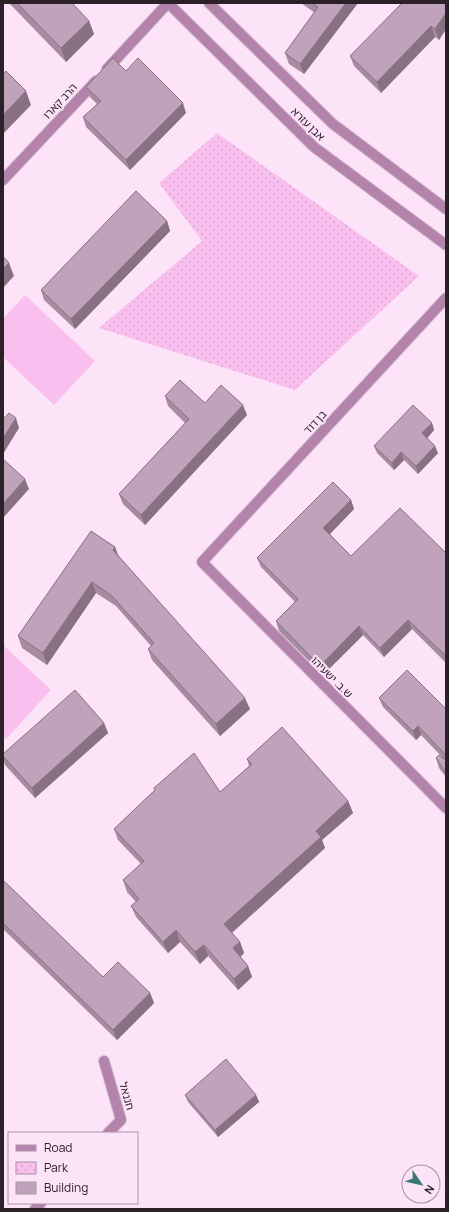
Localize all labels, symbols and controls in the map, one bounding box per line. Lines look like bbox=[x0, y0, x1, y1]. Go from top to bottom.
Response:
street label: הרב קארו bbox=[39, 80, 80, 122]
street label: אבן עזרא bbox=[288, 104, 329, 144]
street label: בן דוד bbox=[300, 407, 329, 437]
street label: ש.ב. ישעיהו bbox=[308, 653, 356, 701]
street label: חננאל bbox=[116, 1080, 139, 1112]
legend bbox=[8, 1132, 138, 1204]
text: Road bbox=[44, 1139, 72, 1156]
text: Park bbox=[44, 1159, 69, 1176]
north arrow bbox=[401, 1164, 441, 1204]
text: Building bbox=[44, 1179, 88, 1196]
text: N bbox=[421, 1182, 438, 1197]

